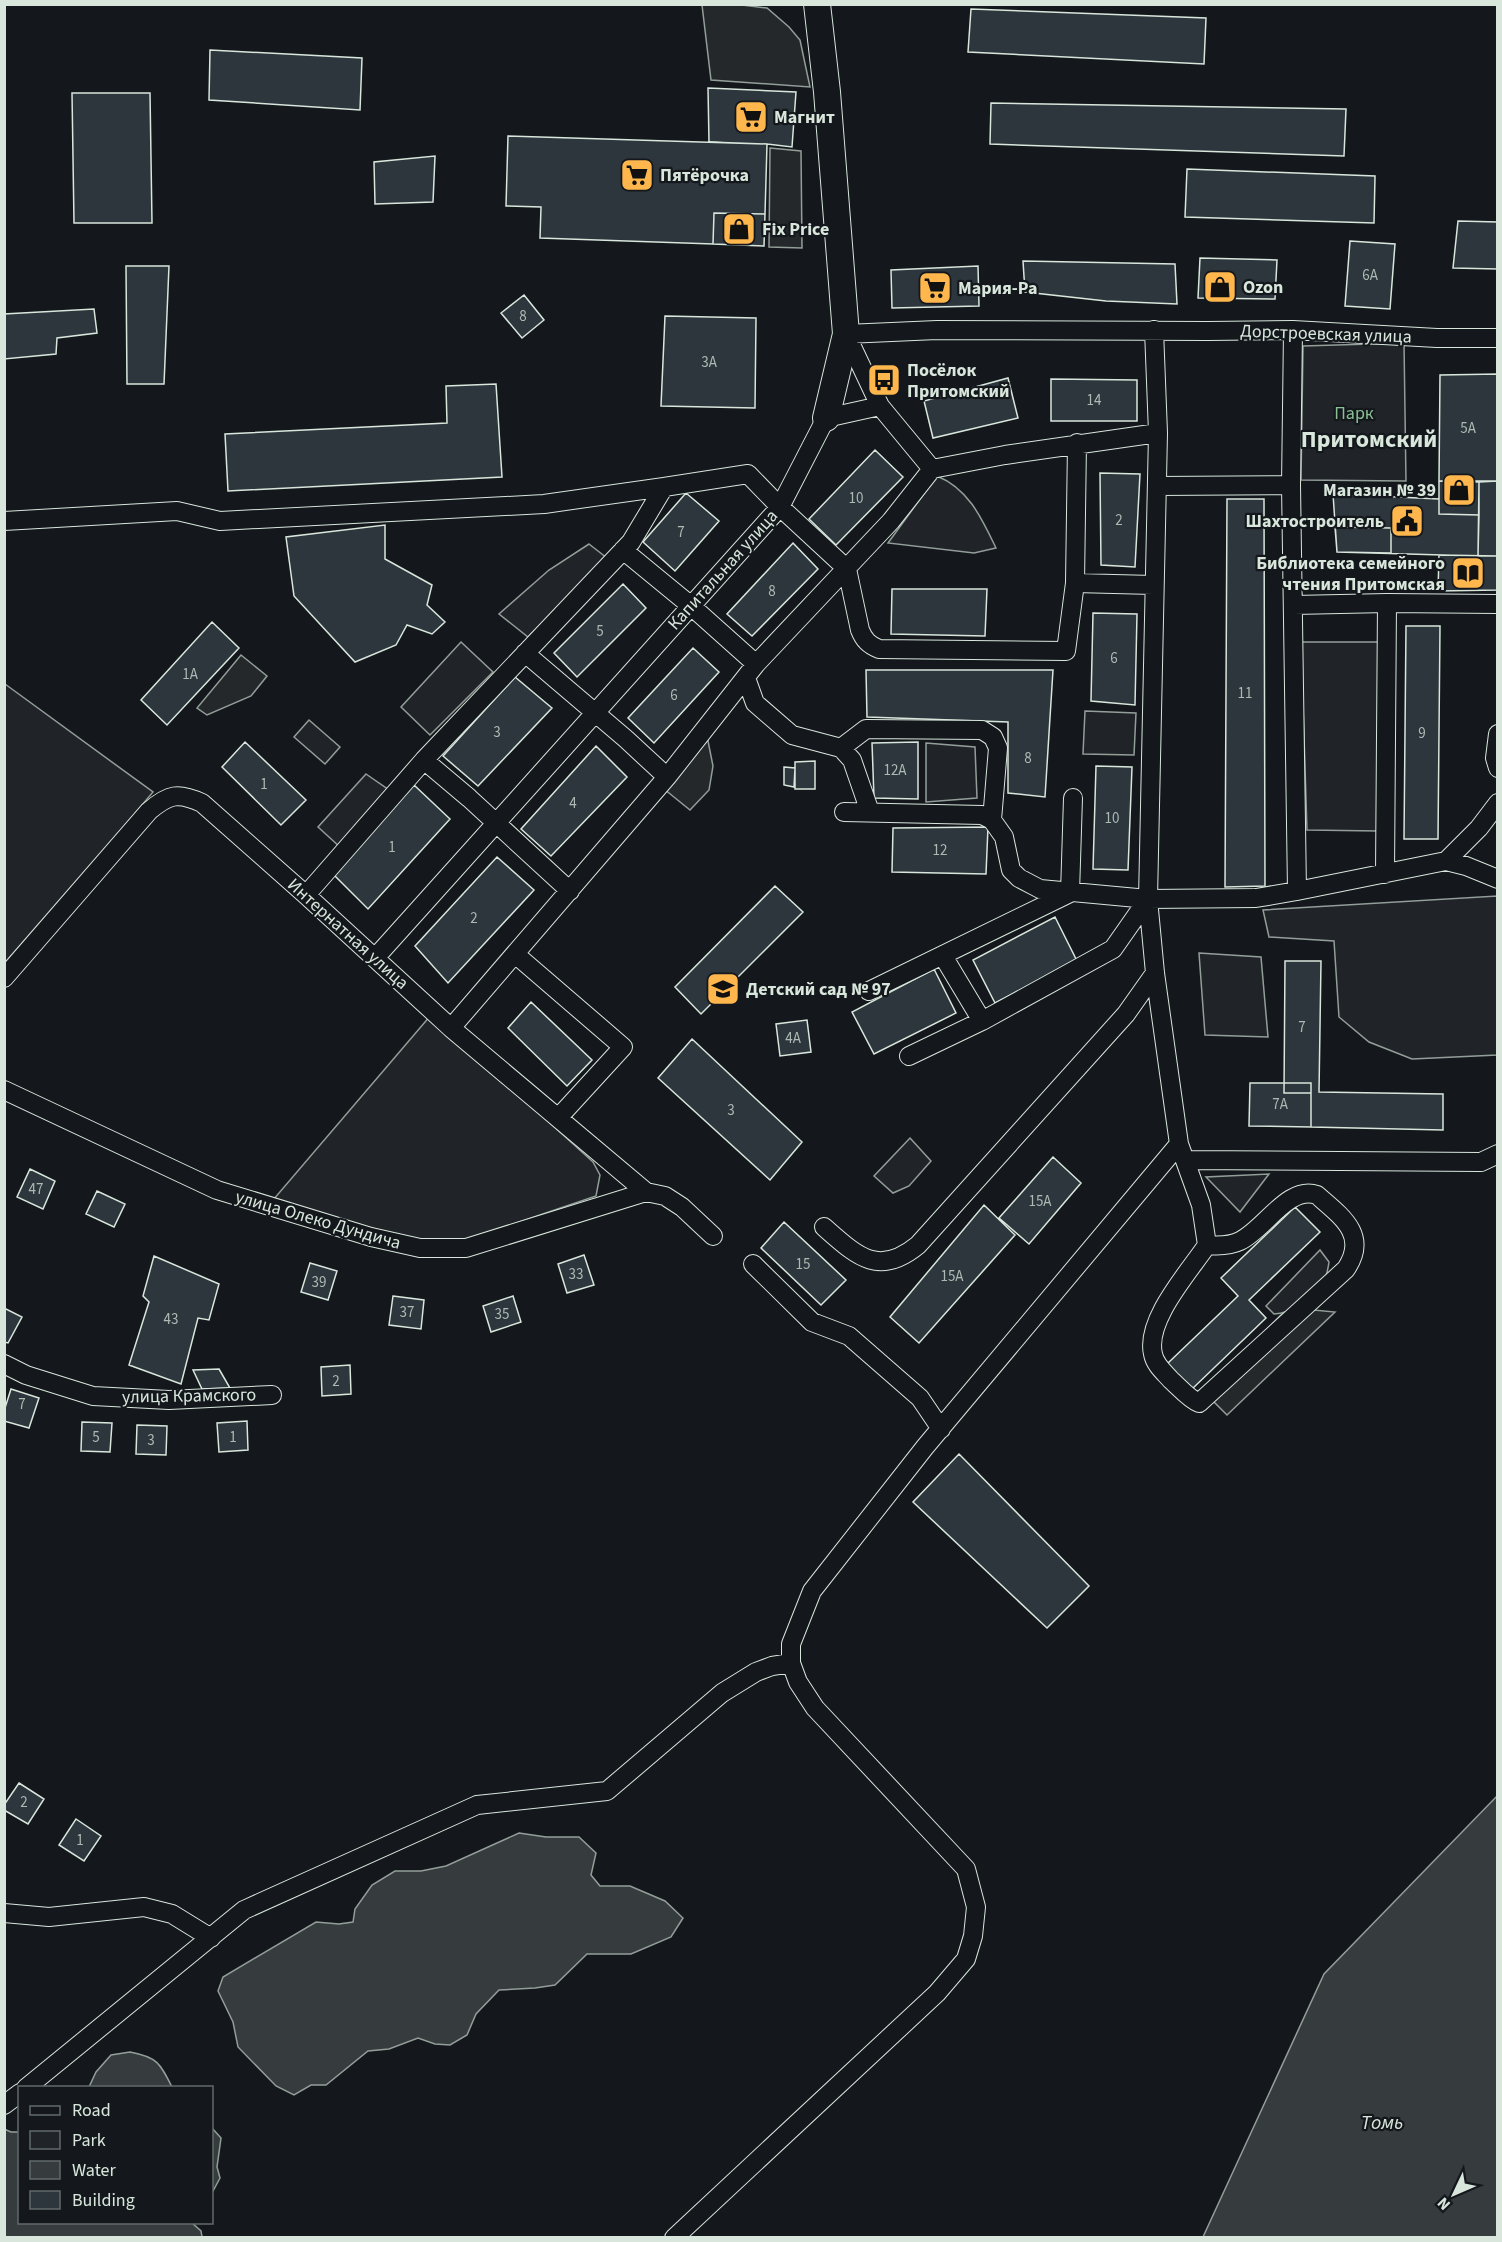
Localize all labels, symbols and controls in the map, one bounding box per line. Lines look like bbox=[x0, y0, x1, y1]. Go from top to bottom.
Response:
supermarket icon: Магнит bbox=[733, 99, 769, 135]
place label: Магнит bbox=[774, 105, 835, 130]
supermarket icon: Пятёрочка bbox=[619, 157, 655, 193]
place label: Пятёрочка bbox=[660, 163, 749, 188]
shop icon: Fix Price bbox=[721, 211, 757, 247]
place label: Fix Price bbox=[762, 217, 829, 242]
house number: 6А bbox=[1362, 265, 1379, 286]
shop icon: Ozon bbox=[1202, 269, 1238, 305]
supermarket icon: Мария-Ра bbox=[917, 270, 953, 306]
place label: Ozon bbox=[1243, 275, 1283, 300]
place label: Мария-Ра bbox=[958, 276, 1037, 301]
house number: 8 bbox=[519, 306, 527, 327]
street label: Дорстроевская улица bbox=[1240, 319, 1412, 349]
house number: 3А bbox=[701, 352, 718, 373]
place label: Посёлок Притомский bbox=[907, 358, 1009, 404]
bus stop icon: Посёлок Притомский bbox=[866, 362, 902, 398]
house number: 14 bbox=[1087, 390, 1102, 411]
park label: Парк bbox=[1334, 401, 1374, 426]
house number: 5А bbox=[1460, 418, 1477, 439]
district label: Притомский bbox=[1301, 422, 1437, 457]
shop icon: Магазин № 39 bbox=[1441, 472, 1477, 508]
place label: Магазин № 39 bbox=[1323, 478, 1436, 503]
house number: 10 bbox=[849, 488, 863, 509]
public building icon: Шахтостроитель bbox=[1389, 503, 1425, 539]
street label: Капитальная улица bbox=[662, 504, 784, 636]
place label: Шахтостроитель bbox=[1245, 509, 1384, 534]
house number: 2 bbox=[1115, 510, 1123, 531]
house number: 7 bbox=[677, 522, 685, 543]
place label: Библиотека семейного чтения Притомская bbox=[1256, 551, 1445, 597]
library icon: Библиотека семейного чтения Притомская bbox=[1450, 555, 1486, 591]
house number: 8 bbox=[768, 581, 776, 602]
house number: 5 bbox=[596, 621, 604, 642]
house number: 6 bbox=[1110, 648, 1118, 669]
house number: 1А bbox=[182, 664, 199, 685]
house number: 11 bbox=[1238, 683, 1252, 704]
house number: 6 bbox=[670, 685, 678, 706]
house number: 3 bbox=[493, 722, 501, 743]
house number: 9 bbox=[1418, 723, 1426, 744]
house number: 8 bbox=[1024, 748, 1032, 769]
house number: 12А bbox=[883, 760, 907, 781]
house number: 1 bbox=[260, 774, 268, 795]
house number: 4 bbox=[569, 793, 577, 814]
house number: 10 bbox=[1105, 808, 1119, 829]
house number: 1 bbox=[388, 837, 396, 858]
house number: 12 bbox=[933, 840, 947, 861]
street label: Интернатная улица bbox=[282, 873, 414, 995]
house number: 2 bbox=[470, 908, 478, 929]
school or university icon: Детский сад № 97 bbox=[705, 971, 741, 1007]
place label: Детский сад № 97 bbox=[746, 977, 891, 1002]
house number: 7 bbox=[1298, 1017, 1306, 1038]
house number: 4А bbox=[785, 1028, 802, 1049]
house number: 7А bbox=[1272, 1094, 1289, 1115]
house number: 3 bbox=[727, 1100, 735, 1121]
house number: 47 bbox=[29, 1179, 43, 1200]
street label: улица Олеко Дундича bbox=[232, 1184, 404, 1256]
house number: 15А bbox=[1028, 1191, 1052, 1212]
house number: 15 bbox=[796, 1254, 810, 1275]
house number: 33 bbox=[569, 1264, 583, 1285]
house number: 15А bbox=[940, 1266, 964, 1287]
house number: 39 bbox=[312, 1272, 326, 1293]
house number: 37 bbox=[400, 1302, 414, 1323]
house number: 35 bbox=[495, 1304, 509, 1325]
house number: 43 bbox=[164, 1309, 178, 1330]
house number: 2 bbox=[332, 1371, 340, 1392]
street label: улица Крамского bbox=[122, 1382, 256, 1410]
house number: 7 bbox=[18, 1394, 26, 1415]
house number: 5 bbox=[92, 1427, 100, 1448]
house number: 1 bbox=[229, 1427, 237, 1448]
house number: 3 bbox=[147, 1430, 155, 1451]
house number: 2 bbox=[20, 1792, 28, 1813]
house number: 1 bbox=[76, 1830, 84, 1851]
legend bbox=[18, 2086, 213, 2224]
text: Road bbox=[72, 2098, 111, 2123]
water label: Томь bbox=[1361, 2109, 1403, 2137]
text: Park bbox=[72, 2128, 106, 2153]
text: Water bbox=[72, 2158, 116, 2183]
north arrow bbox=[1424, 2164, 1484, 2224]
text: Building bbox=[72, 2188, 135, 2213]
text: N bbox=[1432, 2192, 1456, 2215]

